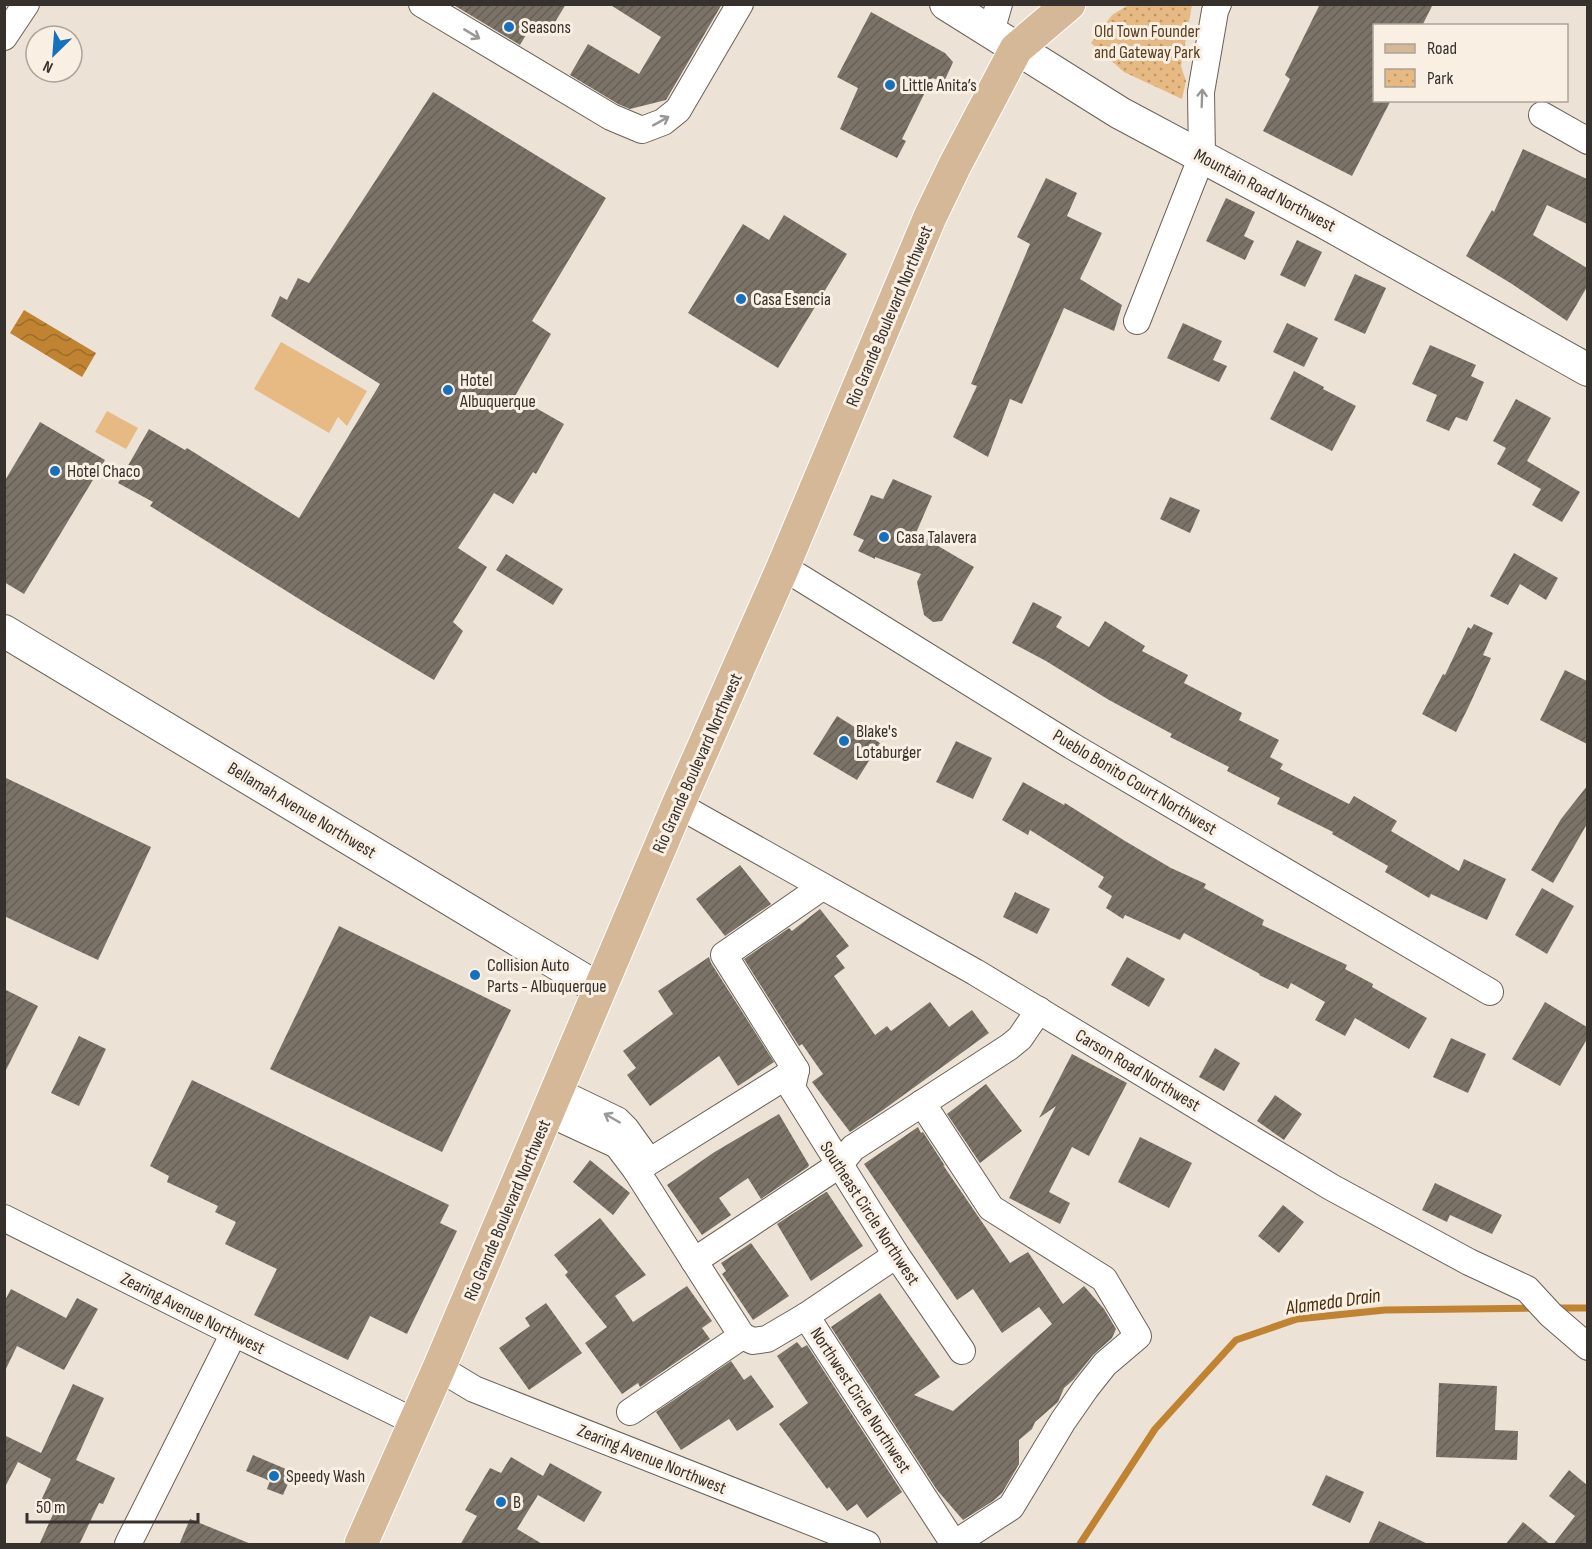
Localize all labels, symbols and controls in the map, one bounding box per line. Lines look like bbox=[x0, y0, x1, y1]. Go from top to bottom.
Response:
place label: Seasons bbox=[521, 17, 571, 38]
marker: Seasons bbox=[502, 20, 516, 34]
park label: Old Town Founder and Gateway Park bbox=[1094, 21, 1200, 63]
north arrow bbox=[24, 24, 84, 84]
legend bbox=[1373, 24, 1568, 102]
one-way arrow bbox=[463, 29, 480, 41]
text: Road bbox=[1427, 38, 1457, 59]
text: N bbox=[40, 56, 56, 77]
text: Park bbox=[1427, 68, 1453, 89]
place label: Little Anita’s bbox=[902, 75, 977, 96]
marker: Little Anita’s bbox=[883, 78, 897, 92]
one-way arrow bbox=[1196, 88, 1207, 108]
one-way arrow bbox=[652, 115, 669, 127]
street label: Mountain Road Northwest bbox=[1190, 144, 1339, 237]
street label: Rio Grande Boulevard Northwest bbox=[842, 222, 937, 410]
place label: Casa Esencia bbox=[753, 289, 831, 310]
marker: Casa Esencia bbox=[734, 292, 748, 306]
place label: Hotel Albuquerque bbox=[459, 370, 536, 412]
marker: Hotel Albuquerque bbox=[441, 383, 455, 397]
place label: Hotel Chaco bbox=[67, 461, 140, 482]
marker: Hotel Chaco bbox=[48, 464, 62, 478]
place label: Casa Talavera bbox=[896, 527, 977, 548]
marker: Casa Talavera bbox=[877, 530, 891, 544]
street label: Rio Grande Boulevard Northwest bbox=[648, 669, 747, 857]
place label: Blake's Lotaburger bbox=[856, 721, 921, 763]
street label: Pueblo Bonito Court Northwest bbox=[1049, 725, 1221, 840]
marker: Blake's Lotaburger bbox=[837, 734, 851, 748]
street label: Bellamah Avenue Northwest bbox=[224, 758, 380, 863]
place label: Collision Auto Parts - Albuquerque bbox=[487, 955, 607, 997]
marker: Collision Auto Parts - Albuquerque bbox=[468, 968, 482, 982]
street label: Carson Road Northwest bbox=[1071, 1025, 1204, 1116]
one-way arrow bbox=[604, 1112, 621, 1124]
street label: Rio Grande Boulevard Northwest bbox=[460, 1116, 555, 1304]
street label: Southeast Circle Northwest bbox=[815, 1138, 924, 1289]
street label: Zearing Avenue Northwest bbox=[117, 1268, 269, 1359]
water label: Alameda Drain bbox=[1283, 1283, 1382, 1321]
street label: Northwest Circle Northwest bbox=[806, 1324, 916, 1477]
street label: Zearing Avenue Northwest bbox=[574, 1420, 730, 1499]
place label: Speedy Wash bbox=[286, 1466, 365, 1487]
marker: Speedy Wash bbox=[267, 1469, 281, 1483]
scale bar bbox=[27, 1486, 198, 1524]
place label: B bbox=[513, 1492, 521, 1513]
marker: B bbox=[494, 1495, 508, 1509]
text: 50 m bbox=[36, 1497, 66, 1518]

